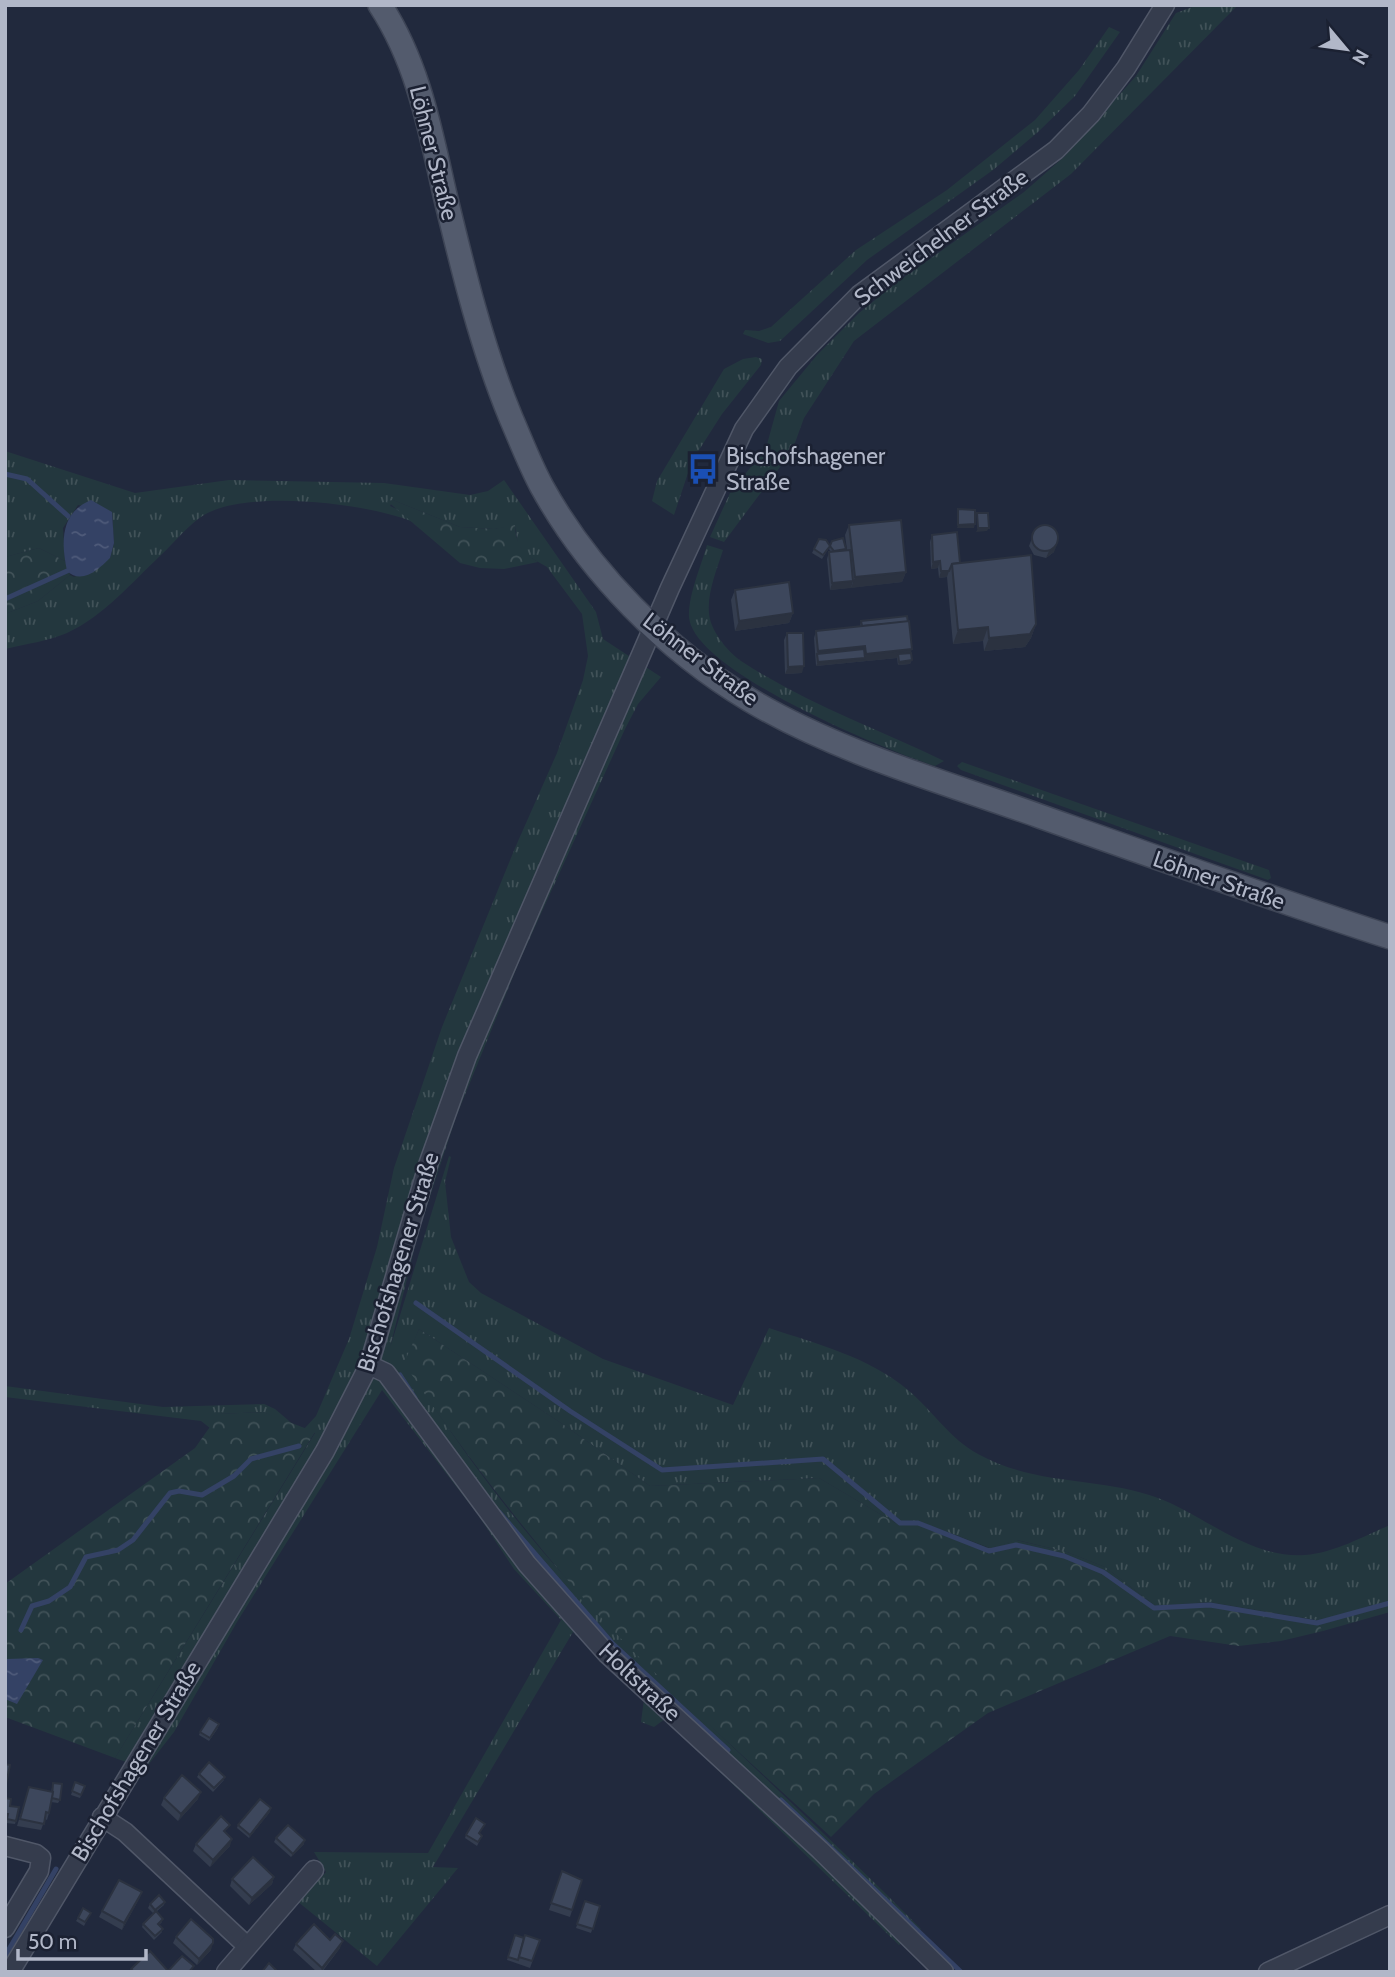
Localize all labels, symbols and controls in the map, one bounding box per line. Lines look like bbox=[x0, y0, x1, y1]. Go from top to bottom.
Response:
north arrow bbox=[1311, 14, 1381, 84]
text: N bbox=[1347, 46, 1374, 68]
street label: Löhner Straße bbox=[404, 83, 464, 223]
street label: Schweichelner Straße bbox=[849, 162, 1034, 312]
place label: Bischofshagener Straße bbox=[726, 442, 886, 496]
bus stop icon: Bischofshagener Straße bbox=[686, 452, 720, 486]
street label: Löhner Straße bbox=[638, 606, 764, 712]
street label: Löhner Straße bbox=[1149, 844, 1289, 916]
street label: Bischofshagener Straße bbox=[351, 1149, 445, 1375]
street label: Holtstraße bbox=[593, 1637, 687, 1727]
street label: Bischofshagener Straße bbox=[65, 1656, 207, 1866]
scale bar bbox=[18, 1918, 145, 1962]
text: 50 m bbox=[28, 1929, 77, 1954]

